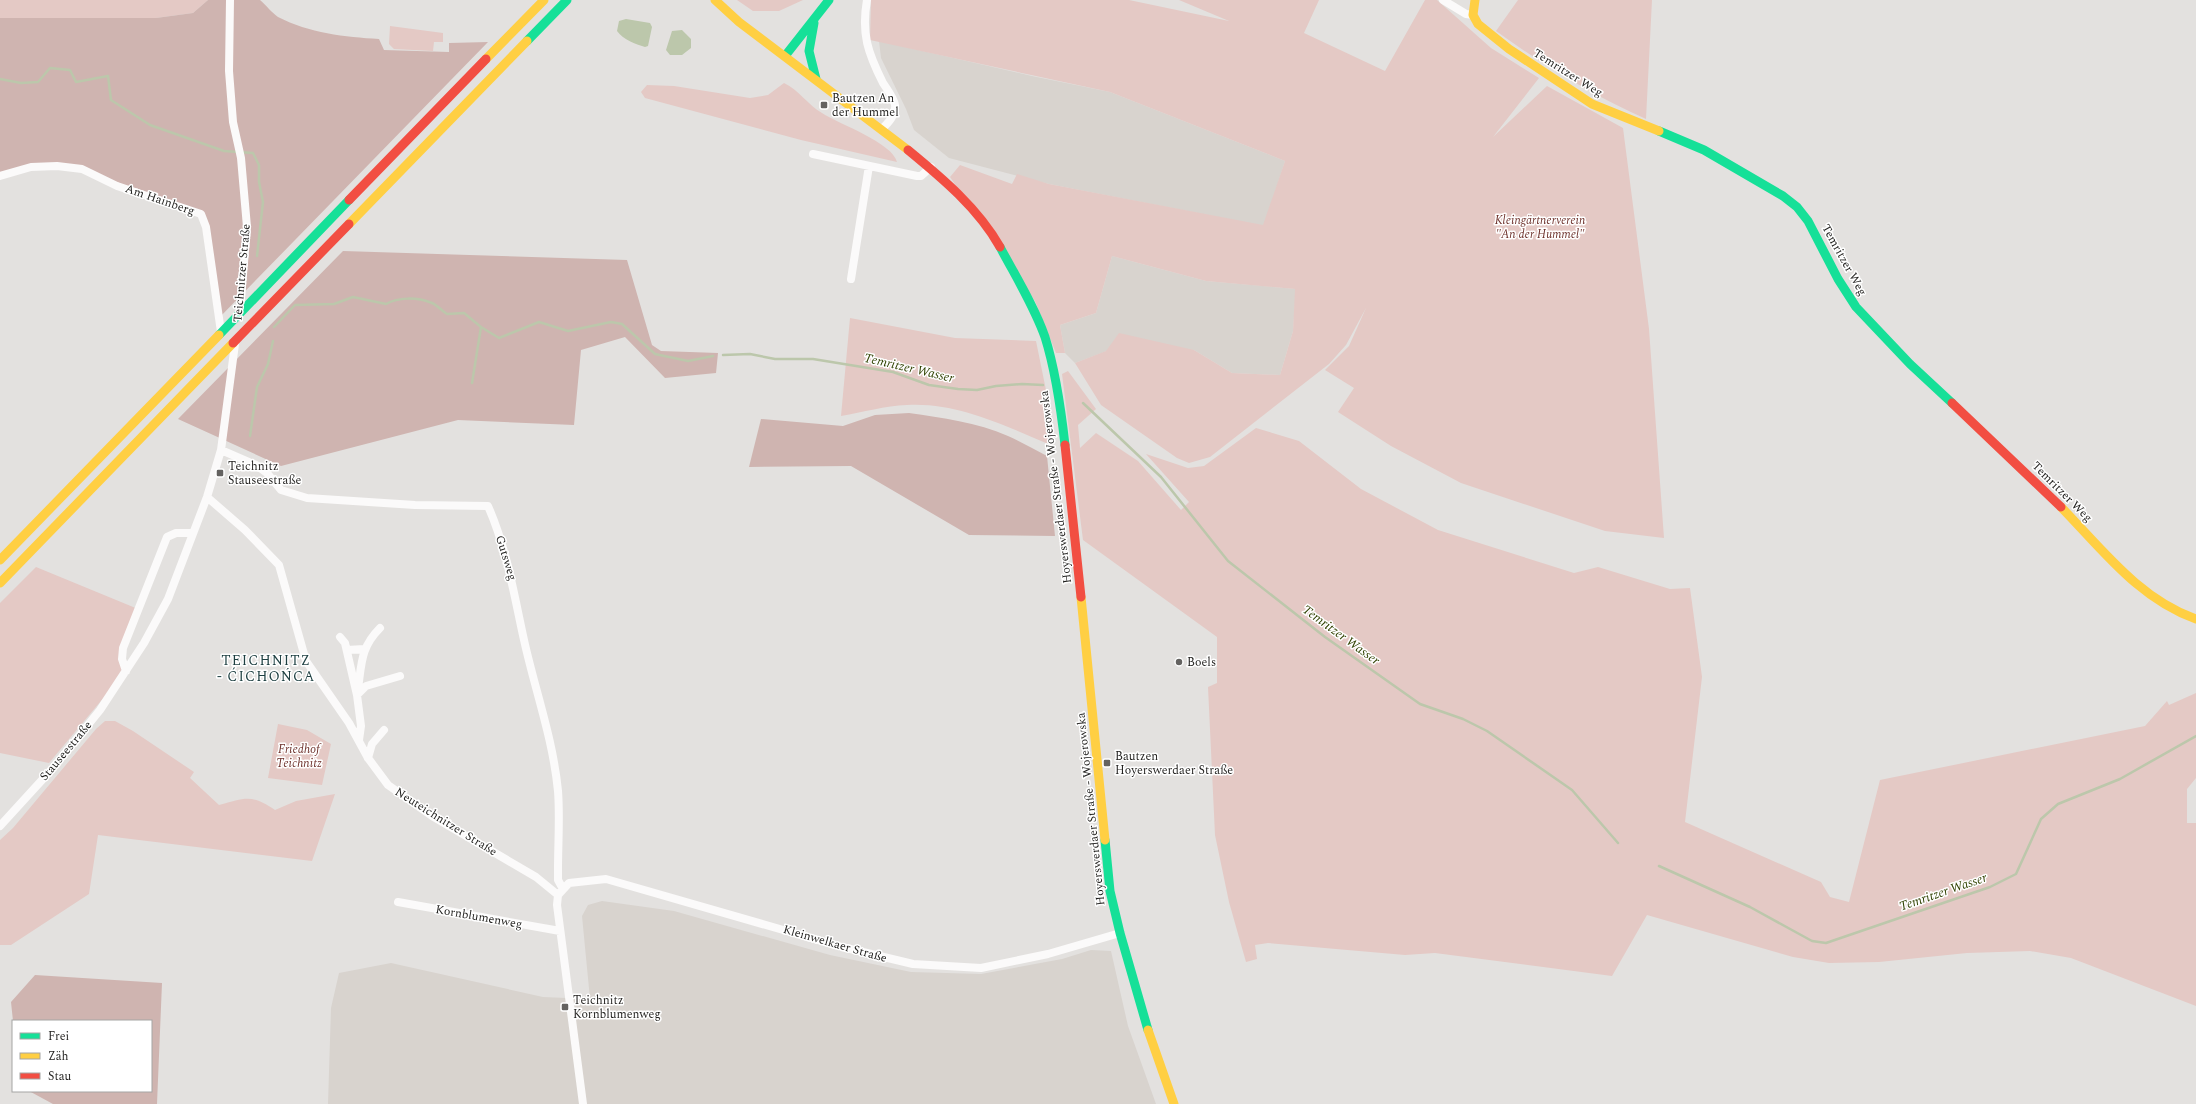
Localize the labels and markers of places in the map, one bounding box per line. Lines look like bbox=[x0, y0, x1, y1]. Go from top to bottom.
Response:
place label: Bautzen An der Hummel bbox=[832, 89, 899, 122]
marker: Bautzen An der Hummel bbox=[819, 100, 829, 110]
place label: Teichnitz Stauseestraße bbox=[228, 457, 302, 490]
marker: Teichnitz Stauseestraße bbox=[215, 468, 225, 478]
place label: Boels bbox=[1187, 653, 1216, 672]
marker: Boels bbox=[1174, 657, 1184, 667]
place label: Bautzen Hoyerswerdaer Straße bbox=[1115, 747, 1233, 780]
marker: Bautzen Hoyerswerdaer Straße bbox=[1102, 758, 1112, 768]
place label: Teichnitz Kornblumenweg bbox=[573, 991, 661, 1024]
marker: Teichnitz Kornblumenweg bbox=[560, 1002, 570, 1012]

